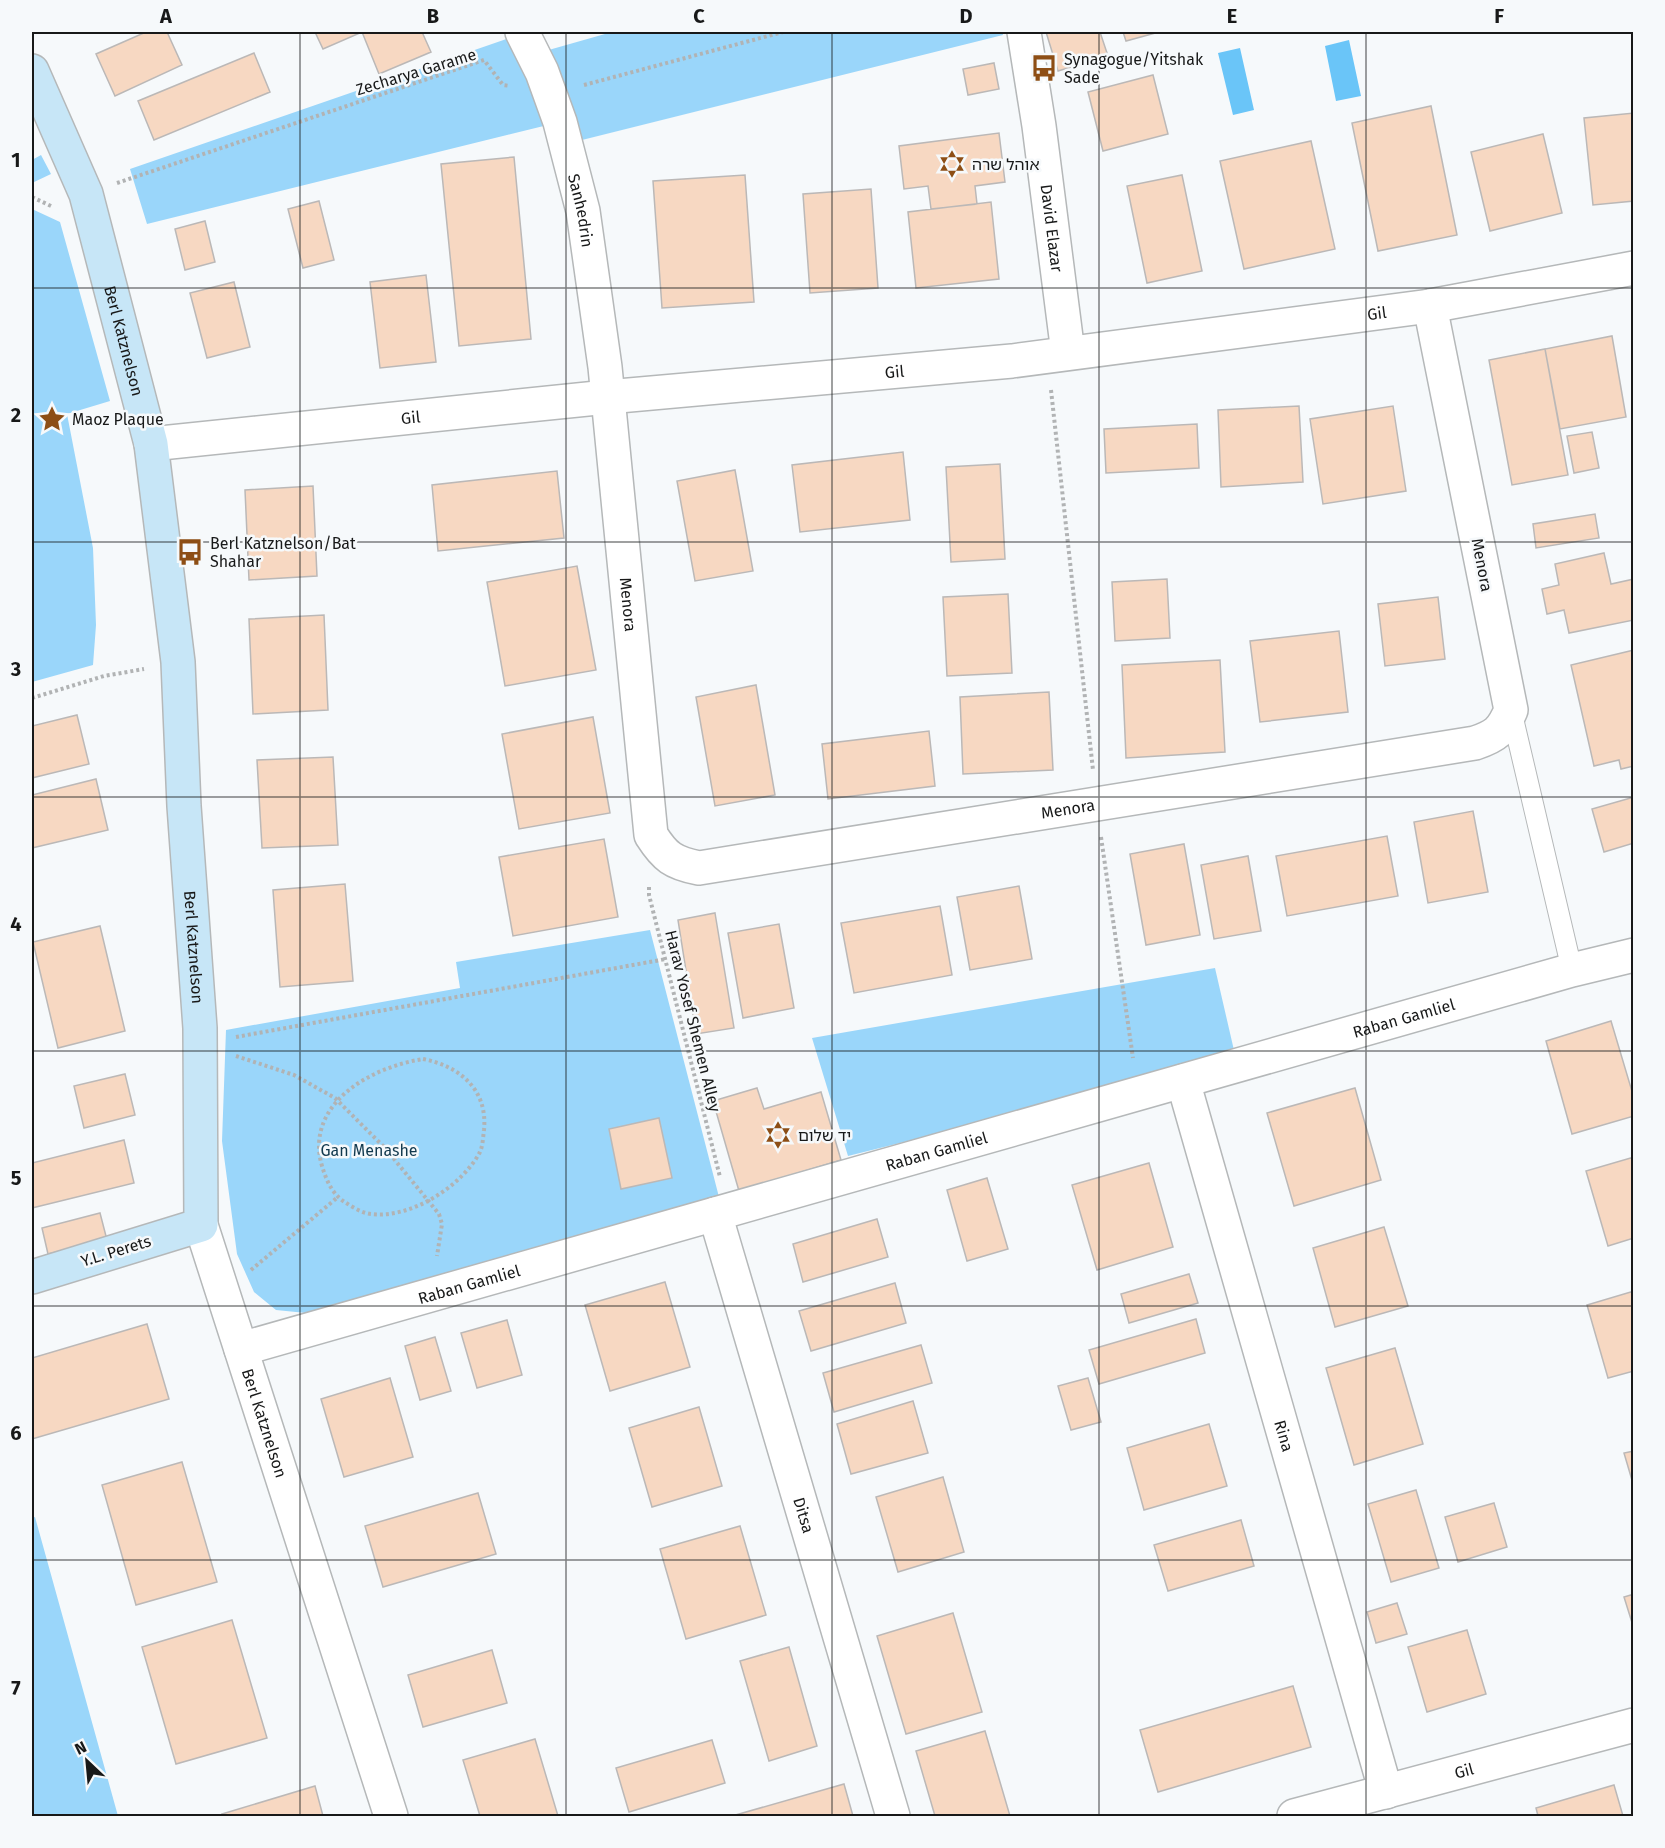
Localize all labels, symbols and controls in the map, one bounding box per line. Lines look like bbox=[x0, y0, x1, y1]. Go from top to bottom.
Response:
text: A bbox=[159, 4, 173, 28]
text: B bbox=[427, 4, 439, 28]
text: C bbox=[693, 4, 705, 28]
text: D bbox=[959, 4, 973, 28]
text: E bbox=[1227, 4, 1237, 28]
text: F bbox=[1494, 4, 1504, 28]
street label: Zecharya Garame bbox=[354, 45, 478, 99]
place label: Synagogue/Yitshak Sade bbox=[1064, 50, 1204, 87]
bus stop icon: Synagogue/Yitshak Sade bbox=[1029, 53, 1059, 83]
text: 1 bbox=[11, 148, 21, 172]
synagogue icon: אוהל שרה bbox=[937, 149, 967, 179]
place label: אוהל שרה bbox=[972, 155, 1040, 174]
street label: Sanhedrin bbox=[564, 172, 598, 249]
street label: David Elazar bbox=[1037, 183, 1067, 274]
street label: Berl Katznelson bbox=[101, 283, 148, 398]
street label: Gil bbox=[1366, 302, 1388, 324]
street label: Gil bbox=[884, 361, 905, 382]
text: 2 bbox=[11, 403, 21, 427]
place icon: Maoz Plaque bbox=[37, 404, 67, 434]
street label: Gil bbox=[400, 407, 422, 428]
place label: Maoz Plaque bbox=[72, 410, 164, 429]
place label: Berl Katznelson/Bat Shahar bbox=[210, 534, 356, 571]
bus stop icon: Berl Katznelson/Bat Shahar bbox=[175, 537, 205, 567]
street label: Menora bbox=[1468, 537, 1496, 593]
street label: Menora bbox=[616, 577, 640, 632]
text: 3 bbox=[10, 657, 21, 681]
street label: Menora bbox=[1040, 795, 1096, 822]
street label: Berl Katznelson bbox=[181, 890, 208, 1004]
text: 4 bbox=[10, 912, 22, 936]
street label: Harav Yosef Shemen Alley bbox=[661, 928, 725, 1114]
street label: Raban Gamliel bbox=[1351, 994, 1457, 1041]
synagogue icon: יד שלום bbox=[763, 1120, 793, 1150]
place label: יד שלום bbox=[798, 1126, 851, 1145]
street label: Raban Gamliel bbox=[883, 1127, 990, 1175]
park label: Gan Menashe bbox=[320, 1141, 418, 1160]
text: 5 bbox=[11, 1166, 22, 1190]
street label: Y.L. Perets bbox=[79, 1231, 153, 1271]
street label: Raban Gamliel bbox=[416, 1260, 522, 1308]
street label: Berl Katznelson bbox=[238, 1366, 291, 1480]
street label: Rina bbox=[1271, 1418, 1298, 1454]
text: 6 bbox=[10, 1421, 22, 1445]
street label: Ditsa bbox=[790, 1495, 818, 1535]
text: 7 bbox=[11, 1676, 21, 1700]
north arrow bbox=[57, 1731, 117, 1791]
text: N bbox=[72, 1737, 90, 1759]
street label: Gil bbox=[1452, 1759, 1476, 1782]

